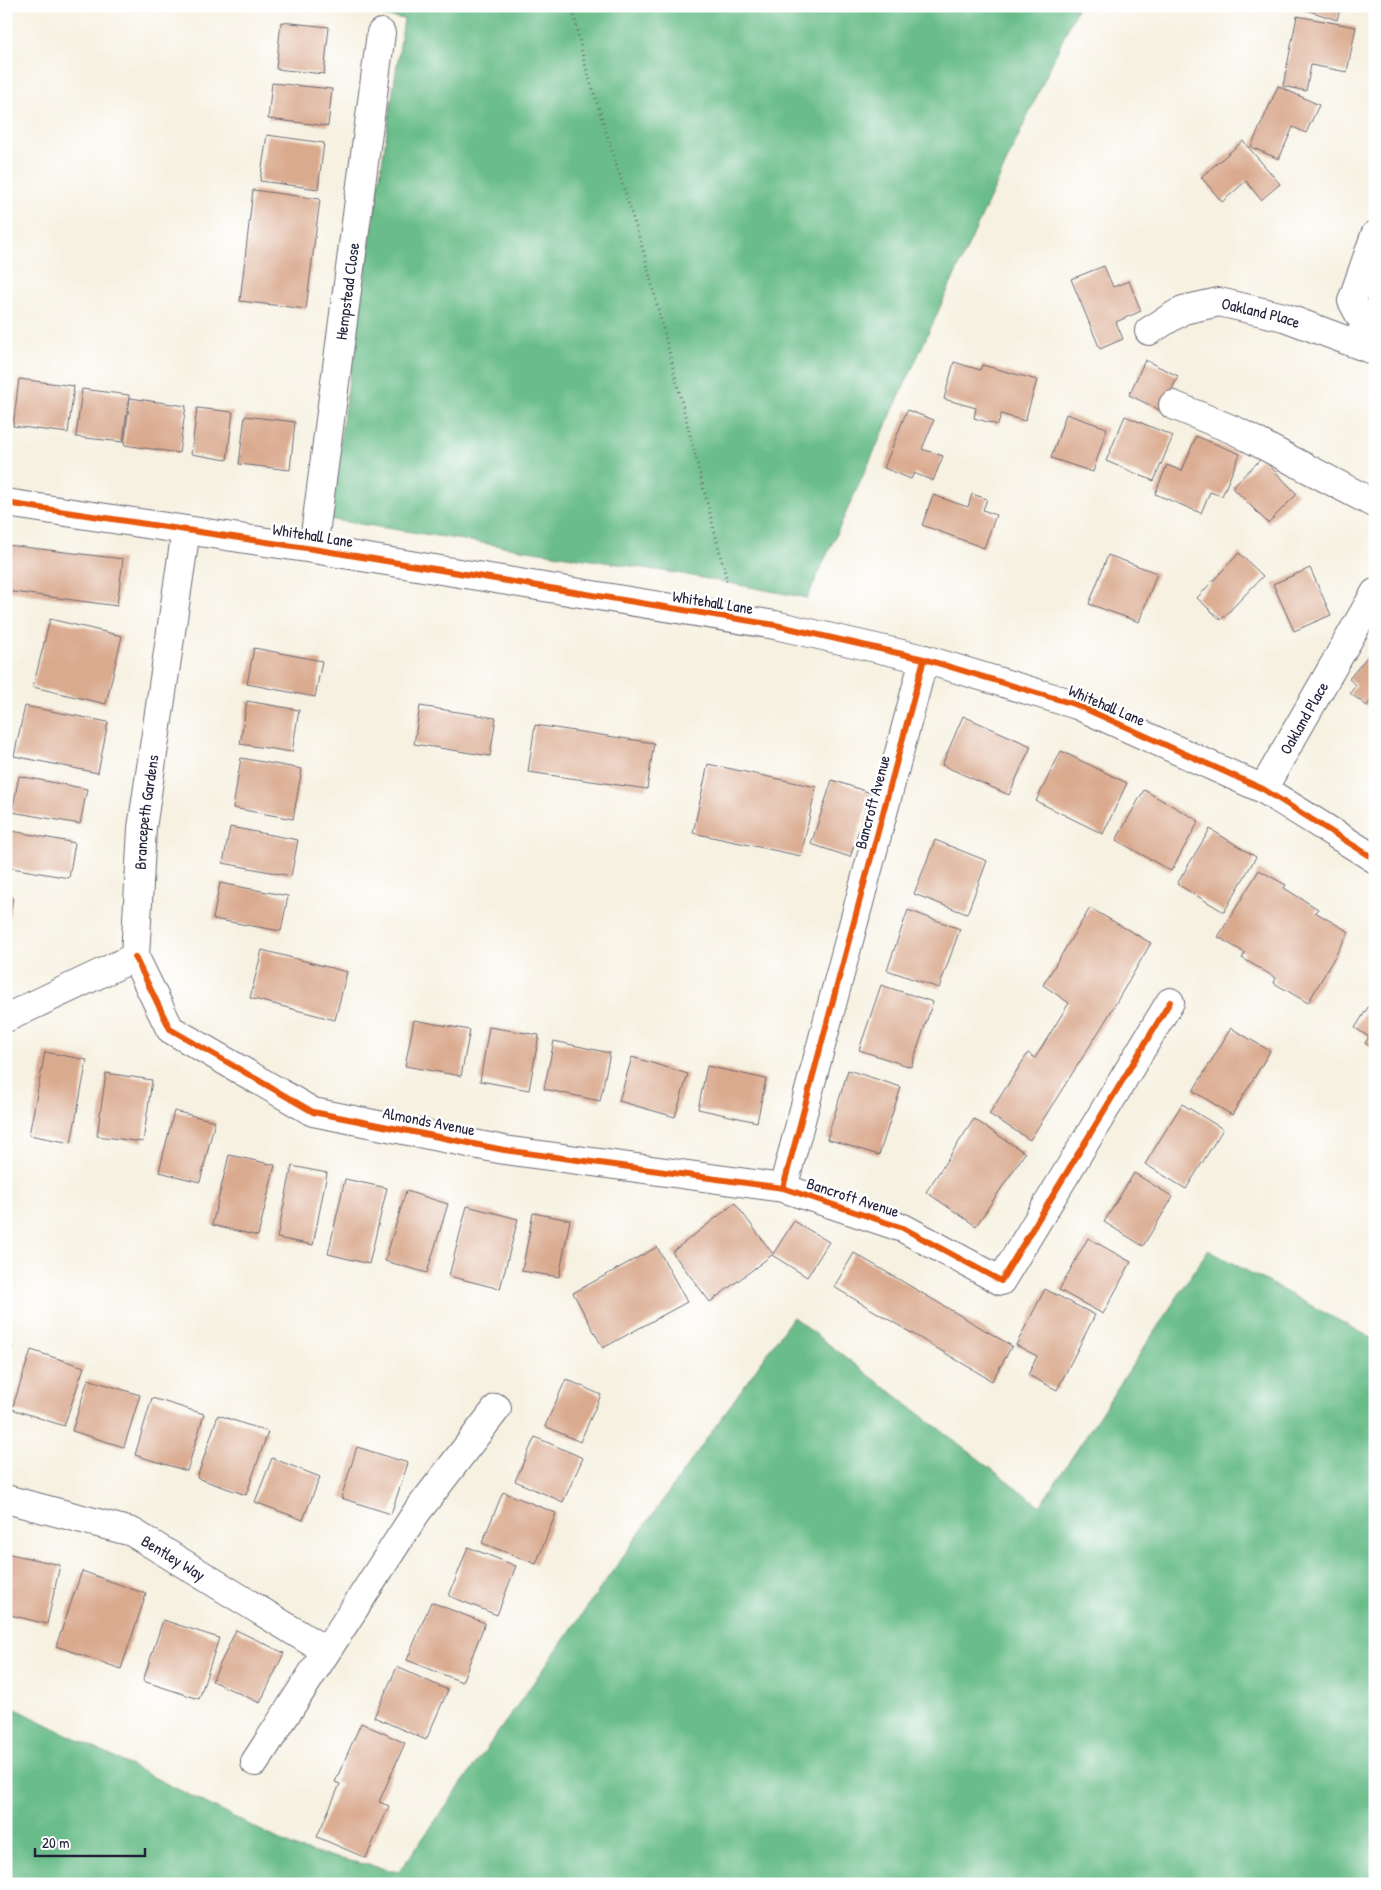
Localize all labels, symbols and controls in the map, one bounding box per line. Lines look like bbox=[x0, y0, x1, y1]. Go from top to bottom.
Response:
street label: Hempstead Close bbox=[330, 241, 364, 341]
street label: Oakland Place bbox=[1219, 292, 1304, 333]
street label: Whitehall Lane bbox=[271, 518, 356, 552]
street label: Whitehall Lane bbox=[671, 585, 756, 619]
street label: Oakland Place bbox=[1274, 677, 1333, 758]
street label: Whitehall Lane bbox=[1065, 679, 1149, 731]
street label: Bancroft Avenue bbox=[849, 752, 895, 851]
street label: Brancepeth Gardens bbox=[129, 753, 164, 870]
street label: Almonds Avenue bbox=[381, 1101, 478, 1141]
street label: Bancroft Avenue bbox=[804, 1172, 903, 1222]
street label: Bentley Way bbox=[137, 1529, 210, 1586]
scale bar bbox=[35, 1825, 145, 1857]
text: 20 m bbox=[42, 1832, 69, 1853]

